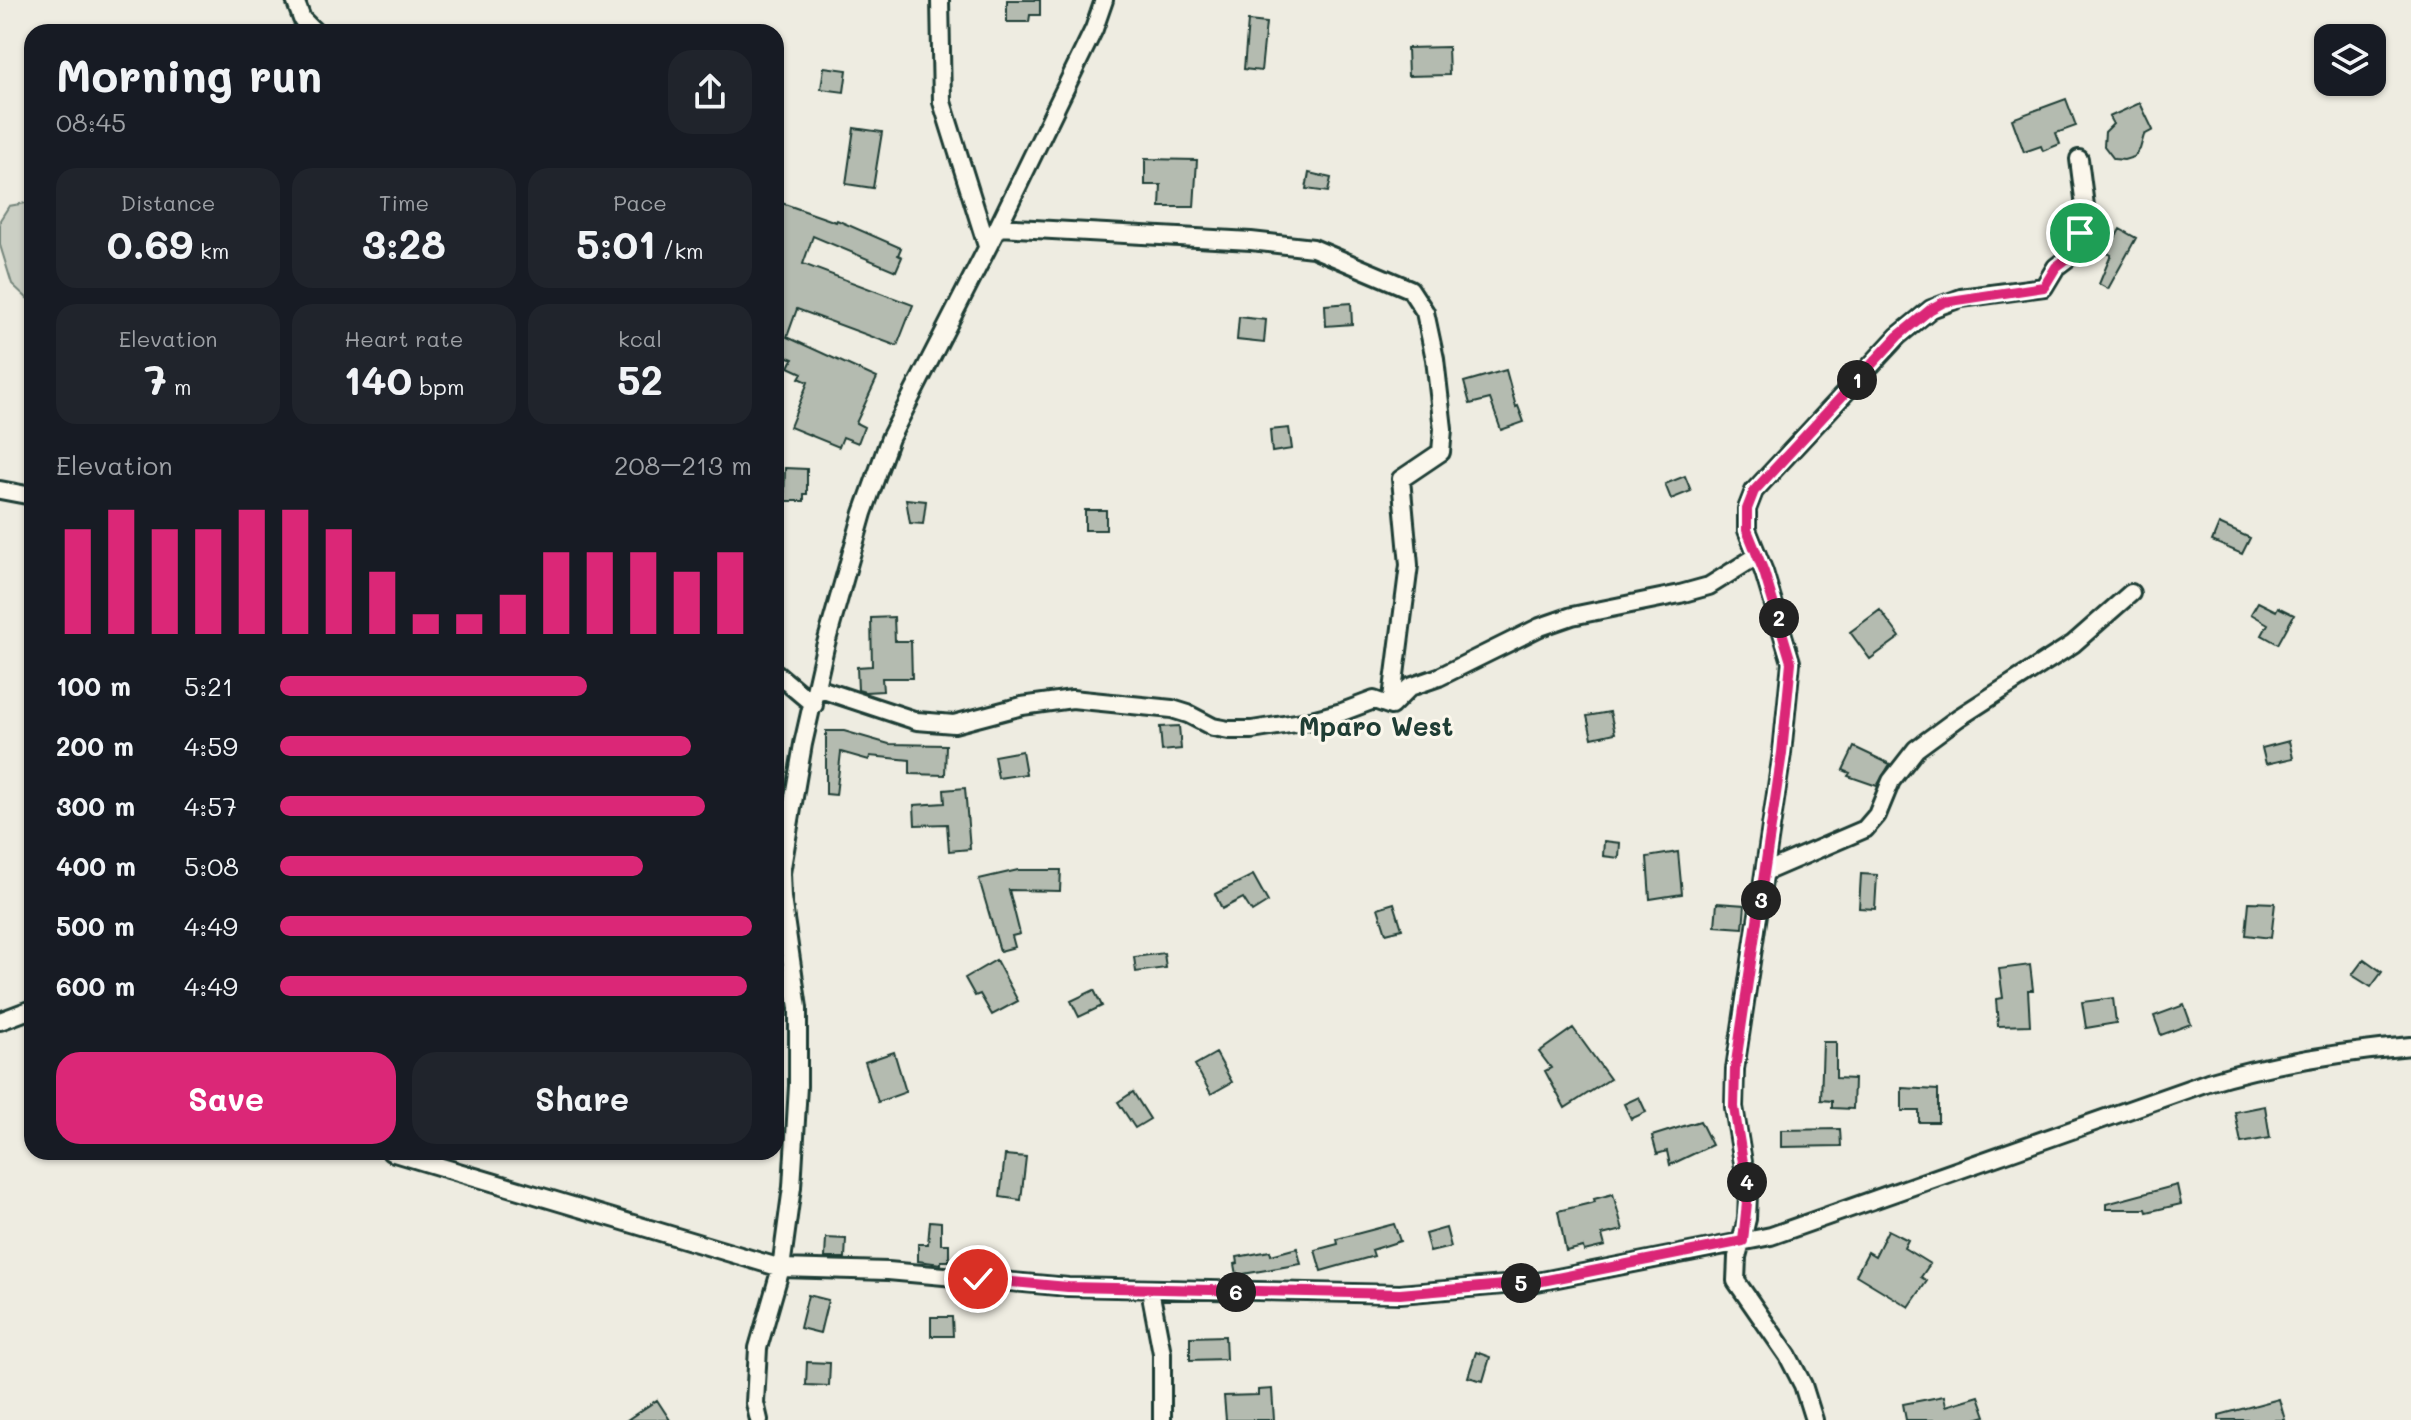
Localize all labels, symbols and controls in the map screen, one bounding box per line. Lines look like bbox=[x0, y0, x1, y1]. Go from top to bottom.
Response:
map controls bbox=[2314, 24, 2386, 96]
button: layers bbox=[2314, 24, 2386, 96]
text: Morning run bbox=[56, 46, 322, 103]
button: share bbox=[668, 50, 752, 134]
text: 08:45 bbox=[56, 105, 126, 139]
text: Distance bbox=[121, 188, 215, 217]
text: Time bbox=[379, 188, 429, 217]
text: Pace bbox=[613, 188, 667, 217]
pin bbox=[2046, 199, 2114, 267]
icon: arrive bbox=[2058, 211, 2102, 255]
text: 0.69 bbox=[107, 217, 193, 269]
text: 3:28 bbox=[362, 217, 446, 269]
text: 5:01 bbox=[576, 217, 656, 269]
text: km bbox=[193, 236, 229, 265]
text: /km bbox=[656, 236, 704, 265]
text: Elevation bbox=[119, 324, 217, 353]
text: Heart rate bbox=[345, 324, 463, 353]
text: kcal bbox=[618, 324, 662, 353]
text: 7 bbox=[145, 353, 167, 405]
text: 140 bbox=[344, 353, 412, 405]
text: 52 bbox=[617, 353, 663, 405]
pin: 1 bbox=[1837, 360, 1877, 400]
text: 1 bbox=[1852, 365, 1862, 394]
text: m bbox=[167, 372, 191, 401]
text: bpm bbox=[412, 372, 464, 401]
text: Elevation bbox=[56, 448, 173, 482]
text: 208–213 m bbox=[614, 448, 752, 482]
pin: 2 bbox=[1759, 598, 1799, 638]
text: 2 bbox=[1773, 603, 1785, 632]
text: 100 m bbox=[56, 669, 131, 703]
text: 5:21 bbox=[184, 669, 233, 703]
district label: Mparo West bbox=[1299, 709, 1453, 743]
text: 200 m bbox=[56, 729, 134, 763]
text: 4:59 bbox=[184, 729, 238, 763]
text: 300 m bbox=[56, 789, 135, 823]
text: 4:57 bbox=[184, 789, 237, 823]
text: 400 m bbox=[56, 849, 136, 883]
text: 5:08 bbox=[184, 849, 239, 883]
pin: 3 bbox=[1741, 880, 1781, 920]
text: 3 bbox=[1754, 885, 1768, 914]
text: 500 m bbox=[56, 909, 135, 943]
text: 4:49 bbox=[184, 909, 238, 943]
text: 600 m bbox=[56, 969, 135, 1003]
text: 4:49 bbox=[184, 969, 238, 1003]
button: Save bbox=[56, 1052, 396, 1144]
button: Share bbox=[412, 1052, 752, 1144]
pin: 4 bbox=[1727, 1162, 1767, 1202]
text: 4 bbox=[1740, 1167, 1754, 1196]
pin bbox=[944, 1245, 1012, 1313]
icon: check bbox=[956, 1257, 1000, 1301]
pin: 5 bbox=[1501, 1263, 1541, 1303]
text: 5 bbox=[1515, 1268, 1527, 1297]
pin: 6 bbox=[1216, 1272, 1256, 1312]
text: 6 bbox=[1229, 1277, 1243, 1306]

